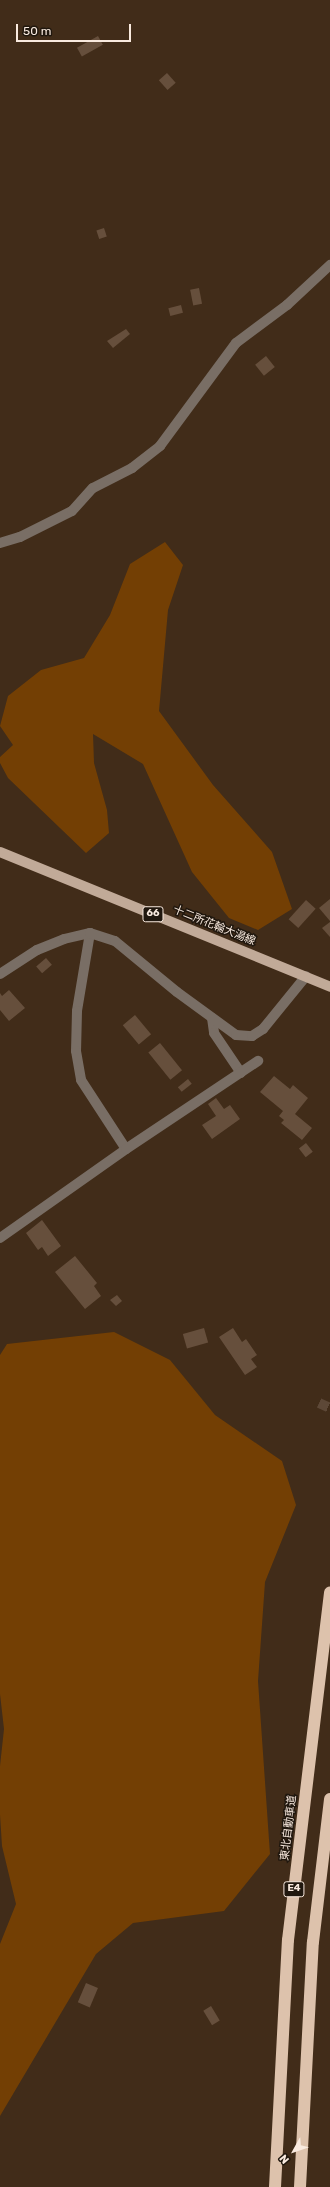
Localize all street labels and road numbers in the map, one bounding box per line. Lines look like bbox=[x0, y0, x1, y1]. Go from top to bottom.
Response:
street label: 十二所花輪大湯線 bbox=[171, 903, 257, 949]
road number: 66 bbox=[142, 906, 164, 922]
street label: 東北自動車道 bbox=[278, 1794, 300, 1862]
road number: E4 bbox=[283, 1881, 305, 1897]

